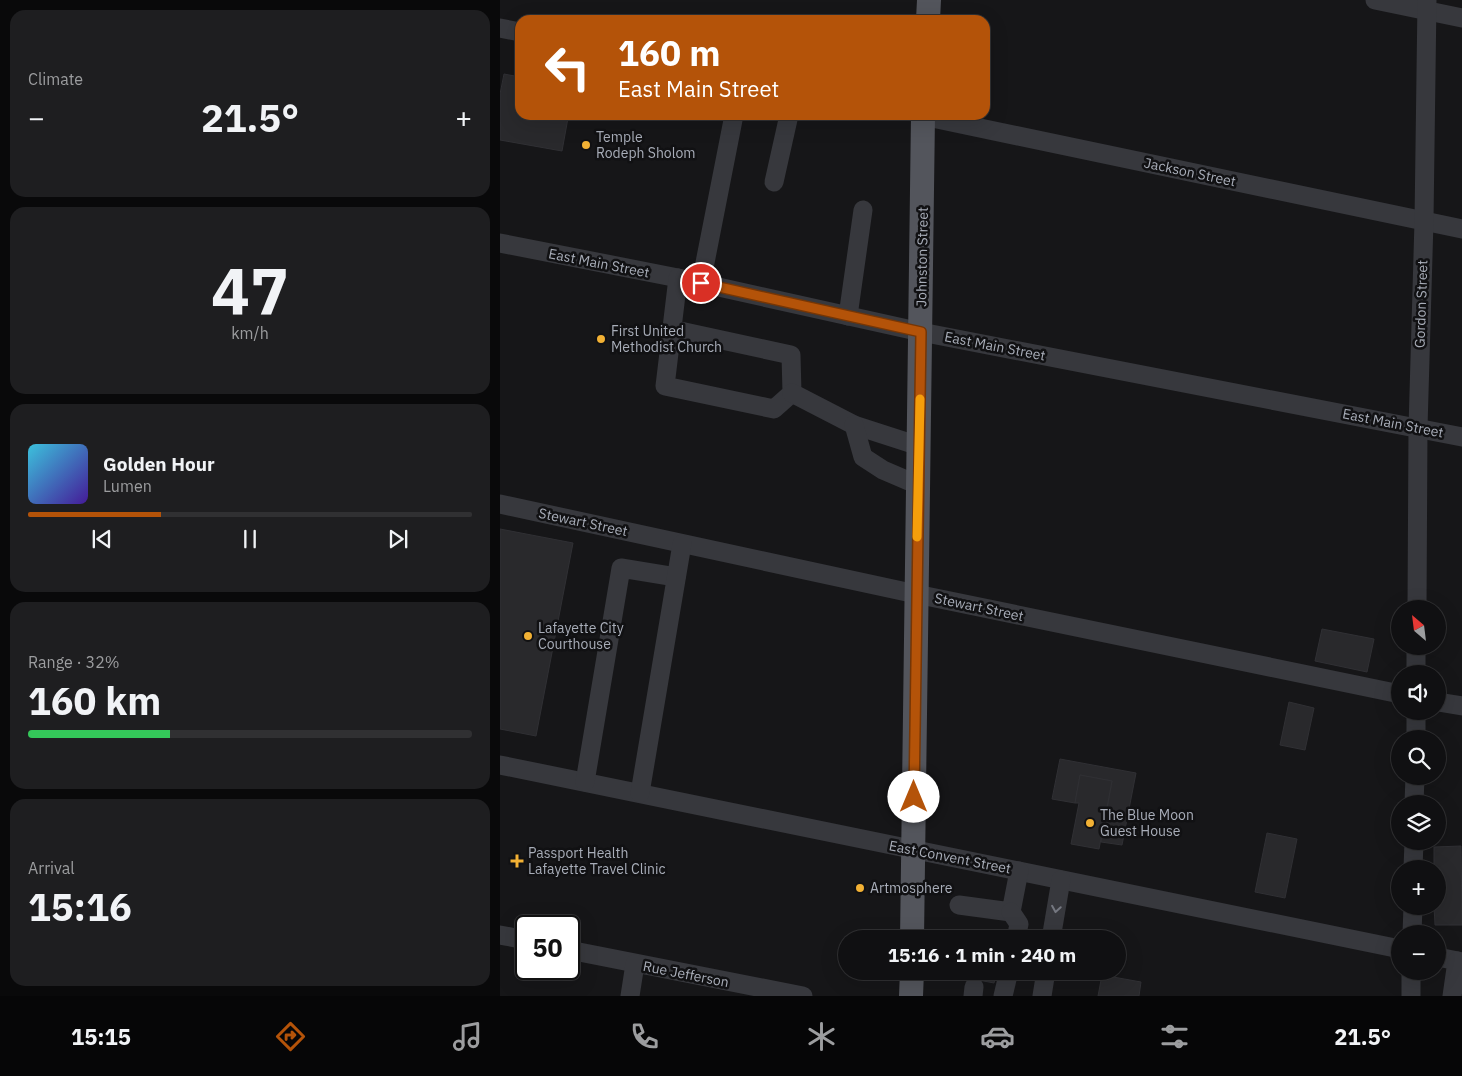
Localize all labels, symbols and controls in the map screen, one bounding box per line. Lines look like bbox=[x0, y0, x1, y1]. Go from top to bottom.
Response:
text: 160 m bbox=[618, 30, 721, 76]
icon: left bbox=[535, 35, 600, 100]
text: Climate bbox=[28, 69, 83, 89]
text: East Main Street bbox=[618, 74, 779, 103]
text: 21.5° bbox=[201, 93, 299, 142]
text: − bbox=[28, 99, 45, 136]
text: + bbox=[455, 99, 472, 136]
place label: Temple Rodeph Sholom bbox=[596, 128, 696, 162]
marker: Temple Rodeph Sholom bbox=[580, 139, 592, 151]
street label: Jackson Street bbox=[1143, 154, 1238, 191]
street label: Johnston Street bbox=[912, 207, 932, 307]
street label: East Main Street bbox=[547, 244, 651, 282]
text: 47 bbox=[211, 248, 289, 333]
street label: Gordon Street bbox=[1410, 260, 1432, 348]
pin bbox=[680, 262, 722, 304]
icon: arrive bbox=[687, 269, 715, 297]
place label: First United Methodist Church bbox=[611, 322, 722, 356]
text: km/h bbox=[231, 323, 269, 343]
street label: East Main Street bbox=[943, 327, 1047, 365]
marker: First United Methodist Church bbox=[595, 333, 607, 345]
street label: East Main Street bbox=[1341, 404, 1445, 442]
text: Golden Hour bbox=[103, 452, 215, 476]
text: Lumen bbox=[103, 476, 152, 496]
street label: Stewart Street bbox=[537, 504, 629, 540]
icon: previous bbox=[88, 525, 116, 553]
icon: pause bbox=[236, 525, 264, 553]
icon: next bbox=[384, 525, 412, 553]
street label: Stewart Street bbox=[933, 589, 1025, 625]
north arrow bbox=[1391, 600, 1446, 655]
map controls bbox=[1391, 600, 1446, 980]
place label: Lafayette City Courthouse bbox=[538, 619, 624, 653]
marker: Lafayette City Courthouse bbox=[522, 630, 534, 642]
text: Range · 32% bbox=[28, 652, 120, 672]
button: sound bbox=[1391, 665, 1446, 720]
text: 160 km bbox=[28, 676, 161, 725]
button: search bbox=[1391, 730, 1446, 785]
position arrow bbox=[887, 770, 939, 822]
button: layers bbox=[1391, 795, 1446, 850]
place label: The Blue Moon Guest House bbox=[1100, 806, 1194, 840]
marker: The Blue Moon Guest House bbox=[1084, 817, 1096, 829]
street label: East Convent Street bbox=[887, 836, 1013, 878]
place label: Passport Health Lafayette Travel Clinic bbox=[528, 844, 666, 878]
marker: Passport Health Lafayette Travel Clinic bbox=[510, 854, 524, 868]
text: Arrival bbox=[28, 858, 75, 878]
button: + bbox=[1391, 860, 1446, 915]
place label: Artmosphere bbox=[870, 879, 953, 897]
text: 15:16 bbox=[28, 882, 132, 931]
marker: Artmosphere bbox=[854, 882, 866, 894]
one-way arrow bbox=[1051, 906, 1062, 914]
speed limit sign: 50 bbox=[515, 915, 580, 980]
button: − bbox=[1391, 925, 1446, 980]
text: 15:16 · 1 min · 240 m bbox=[888, 943, 1076, 967]
street label: Rue Jefferson bbox=[641, 957, 731, 991]
icon: directions bbox=[273, 1019, 308, 1054]
icon: music bbox=[450, 1019, 485, 1054]
icon: phone bbox=[627, 1019, 662, 1054]
icon: climate bbox=[804, 1019, 839, 1054]
icon: car bbox=[980, 1019, 1015, 1054]
icon: filters bbox=[1157, 1019, 1192, 1054]
text: 15:15 bbox=[71, 1022, 131, 1051]
text: 21.5° bbox=[1334, 1022, 1391, 1051]

